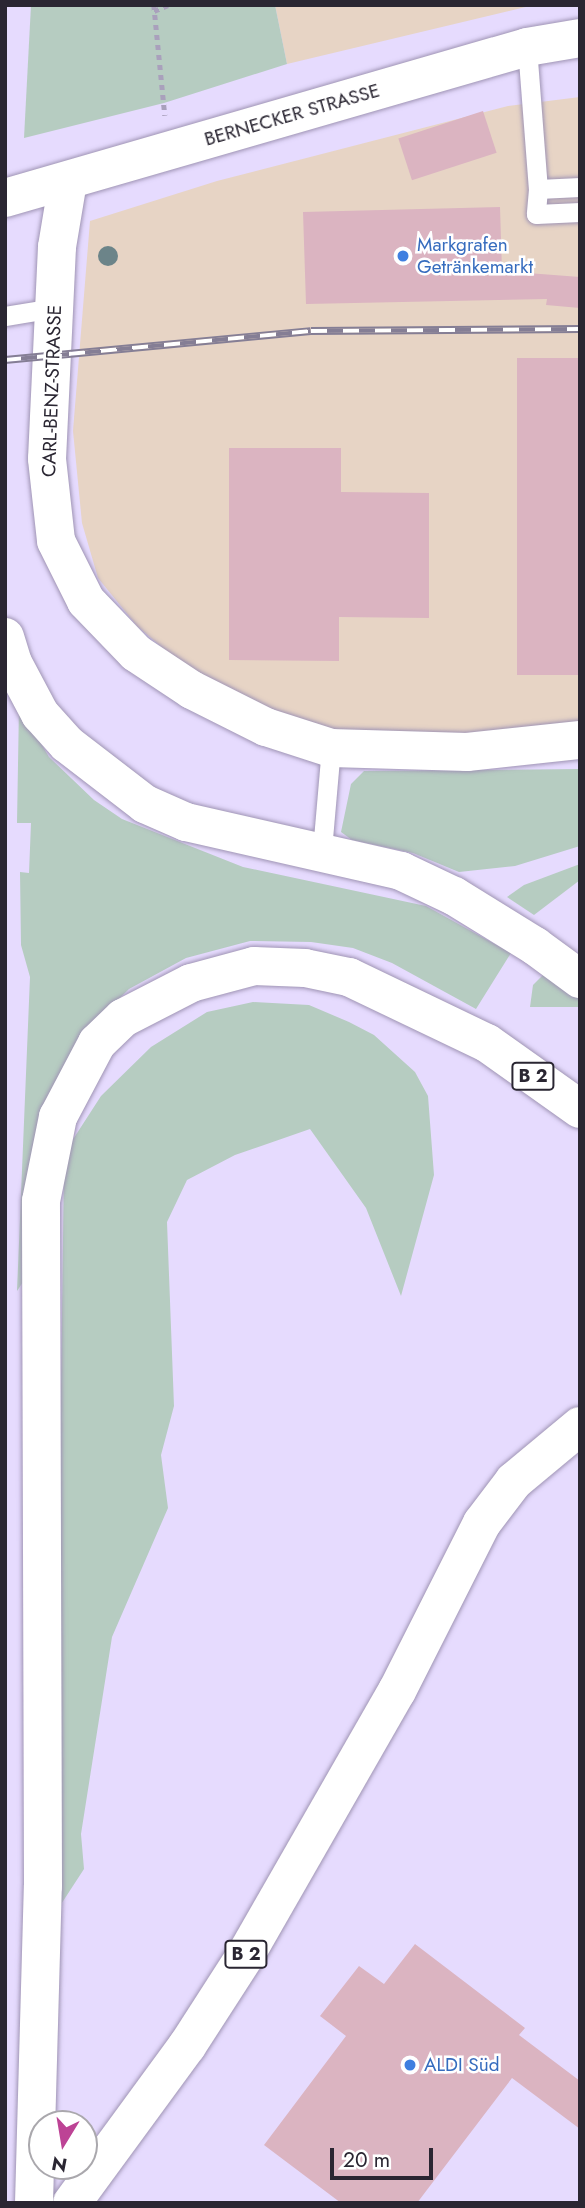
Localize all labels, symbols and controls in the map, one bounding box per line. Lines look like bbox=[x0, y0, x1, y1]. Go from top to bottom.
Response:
street label: BERNECKER STRASSE bbox=[202, 79, 382, 151]
place label: Markgrafen Getränkemarkt bbox=[417, 234, 533, 278]
marker: Markgrafen Getränkemarkt bbox=[395, 248, 411, 264]
street label: CARL-BENZ-STRASSE bbox=[38, 305, 66, 477]
road number: B 2 bbox=[510, 1062, 556, 1091]
road number: B 2 bbox=[223, 1940, 269, 1968]
place label: ALDI Süd bbox=[424, 2054, 500, 2076]
marker: ALDI Süd bbox=[402, 2057, 418, 2073]
north arrow bbox=[28, 2110, 98, 2180]
scale bar bbox=[333, 2134, 436, 2178]
text: 20 m bbox=[343, 2145, 390, 2175]
text: N bbox=[49, 2149, 69, 2179]

